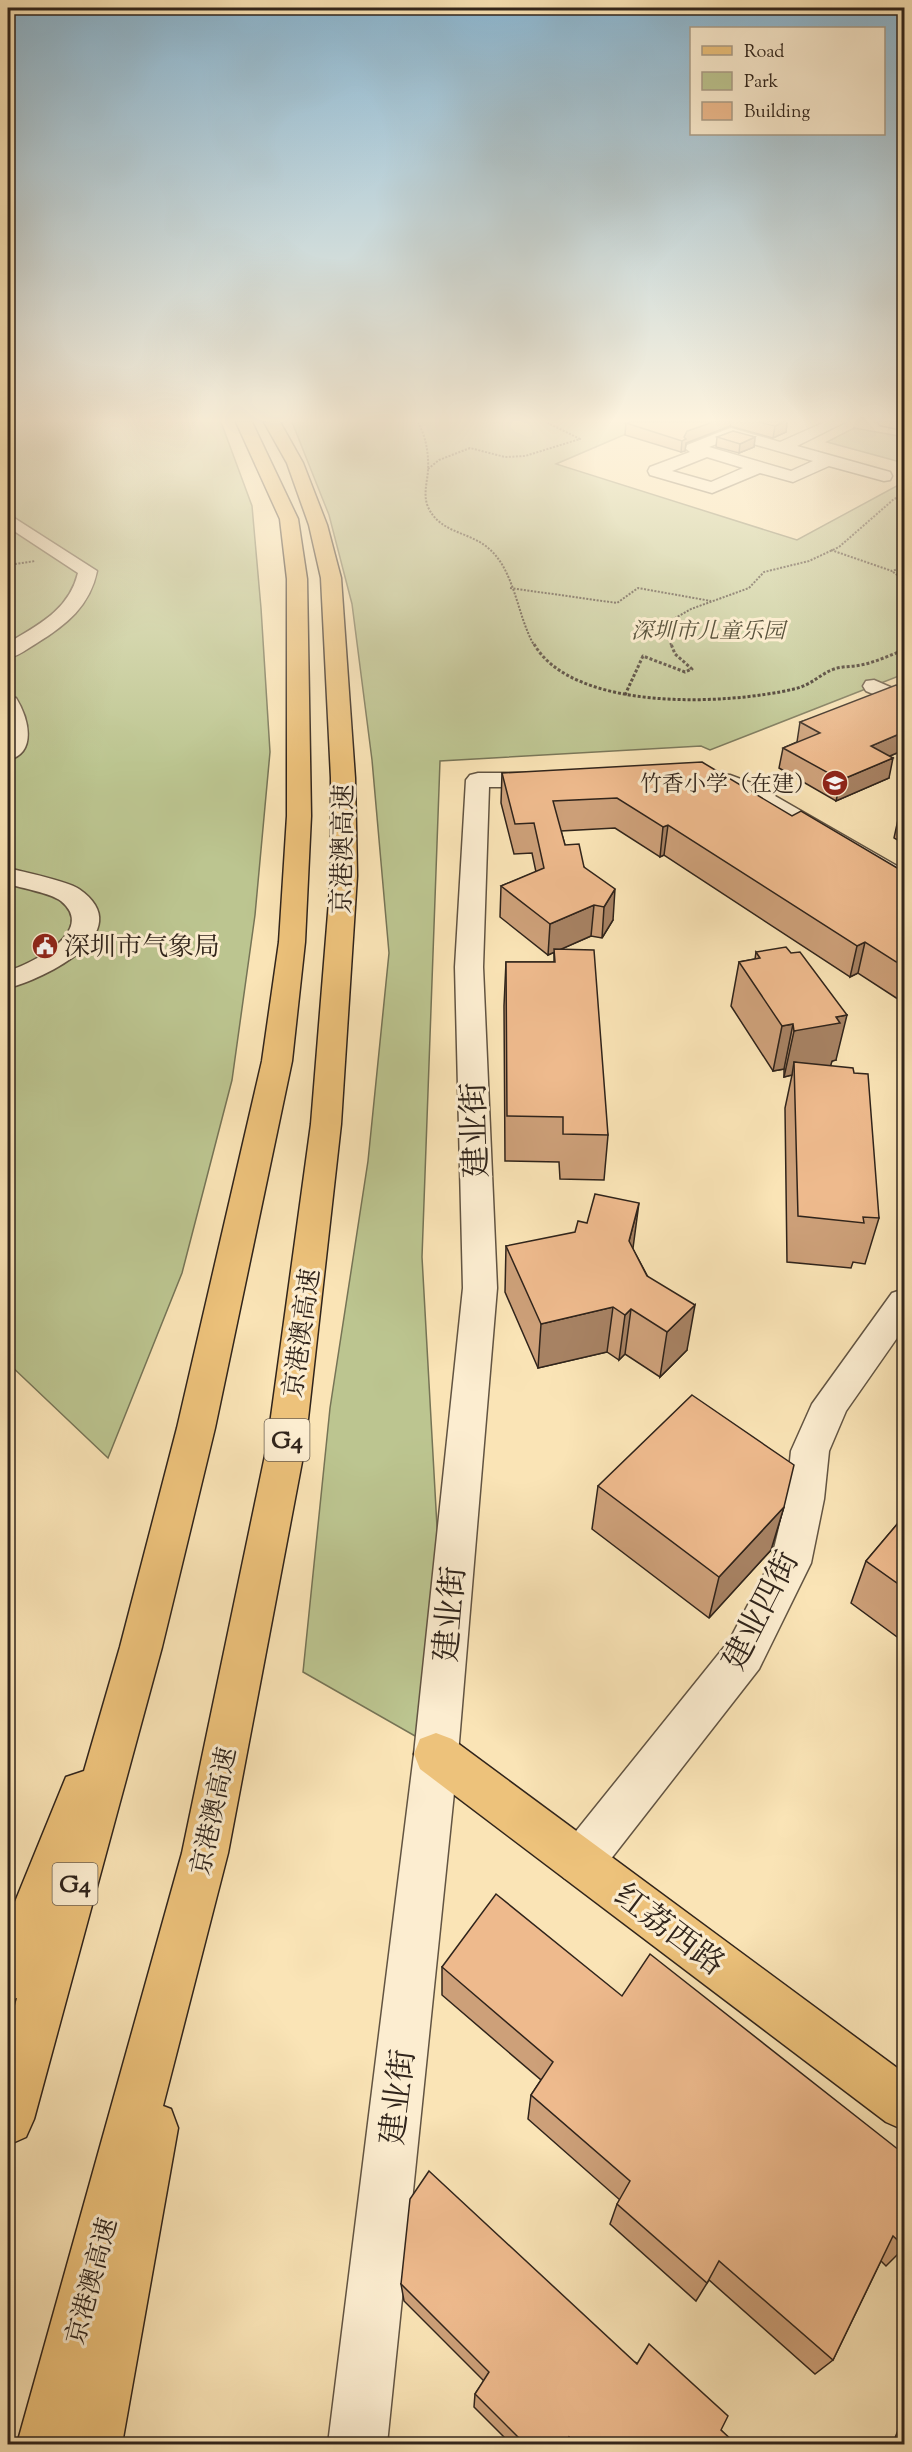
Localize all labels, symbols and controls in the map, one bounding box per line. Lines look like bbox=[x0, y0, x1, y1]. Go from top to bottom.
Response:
legend bbox=[690, 27, 885, 135]
text: Road bbox=[744, 40, 784, 66]
text: Park bbox=[744, 70, 779, 96]
text: Building bbox=[744, 100, 810, 126]
park label: 深圳市儿童乐园 bbox=[631, 617, 788, 649]
school or university icon: 竹香小学（在建） bbox=[820, 768, 850, 798]
place label: 竹香小学（在建） bbox=[640, 770, 816, 802]
street label: 京港澳高速 bbox=[325, 784, 364, 914]
place label: 深圳市气象局 bbox=[64, 930, 220, 967]
public building icon: 深圳市气象局 bbox=[30, 931, 60, 961]
street label: 建业街 bbox=[452, 1081, 502, 1179]
street label: 京港澳高速 bbox=[276, 1266, 331, 1400]
road number: G4 bbox=[264, 1419, 310, 1461]
street label: 建业四街 bbox=[713, 1544, 812, 1679]
street label: 建业街 bbox=[425, 1564, 479, 1664]
street label: 京港澳高速 bbox=[184, 1744, 247, 1879]
road number: G4 bbox=[52, 1863, 98, 1905]
street label: 红荔西路 bbox=[603, 1875, 733, 1988]
street label: 建业街 bbox=[371, 2047, 429, 2148]
street label: 京港澳高速 bbox=[59, 2214, 128, 2349]

